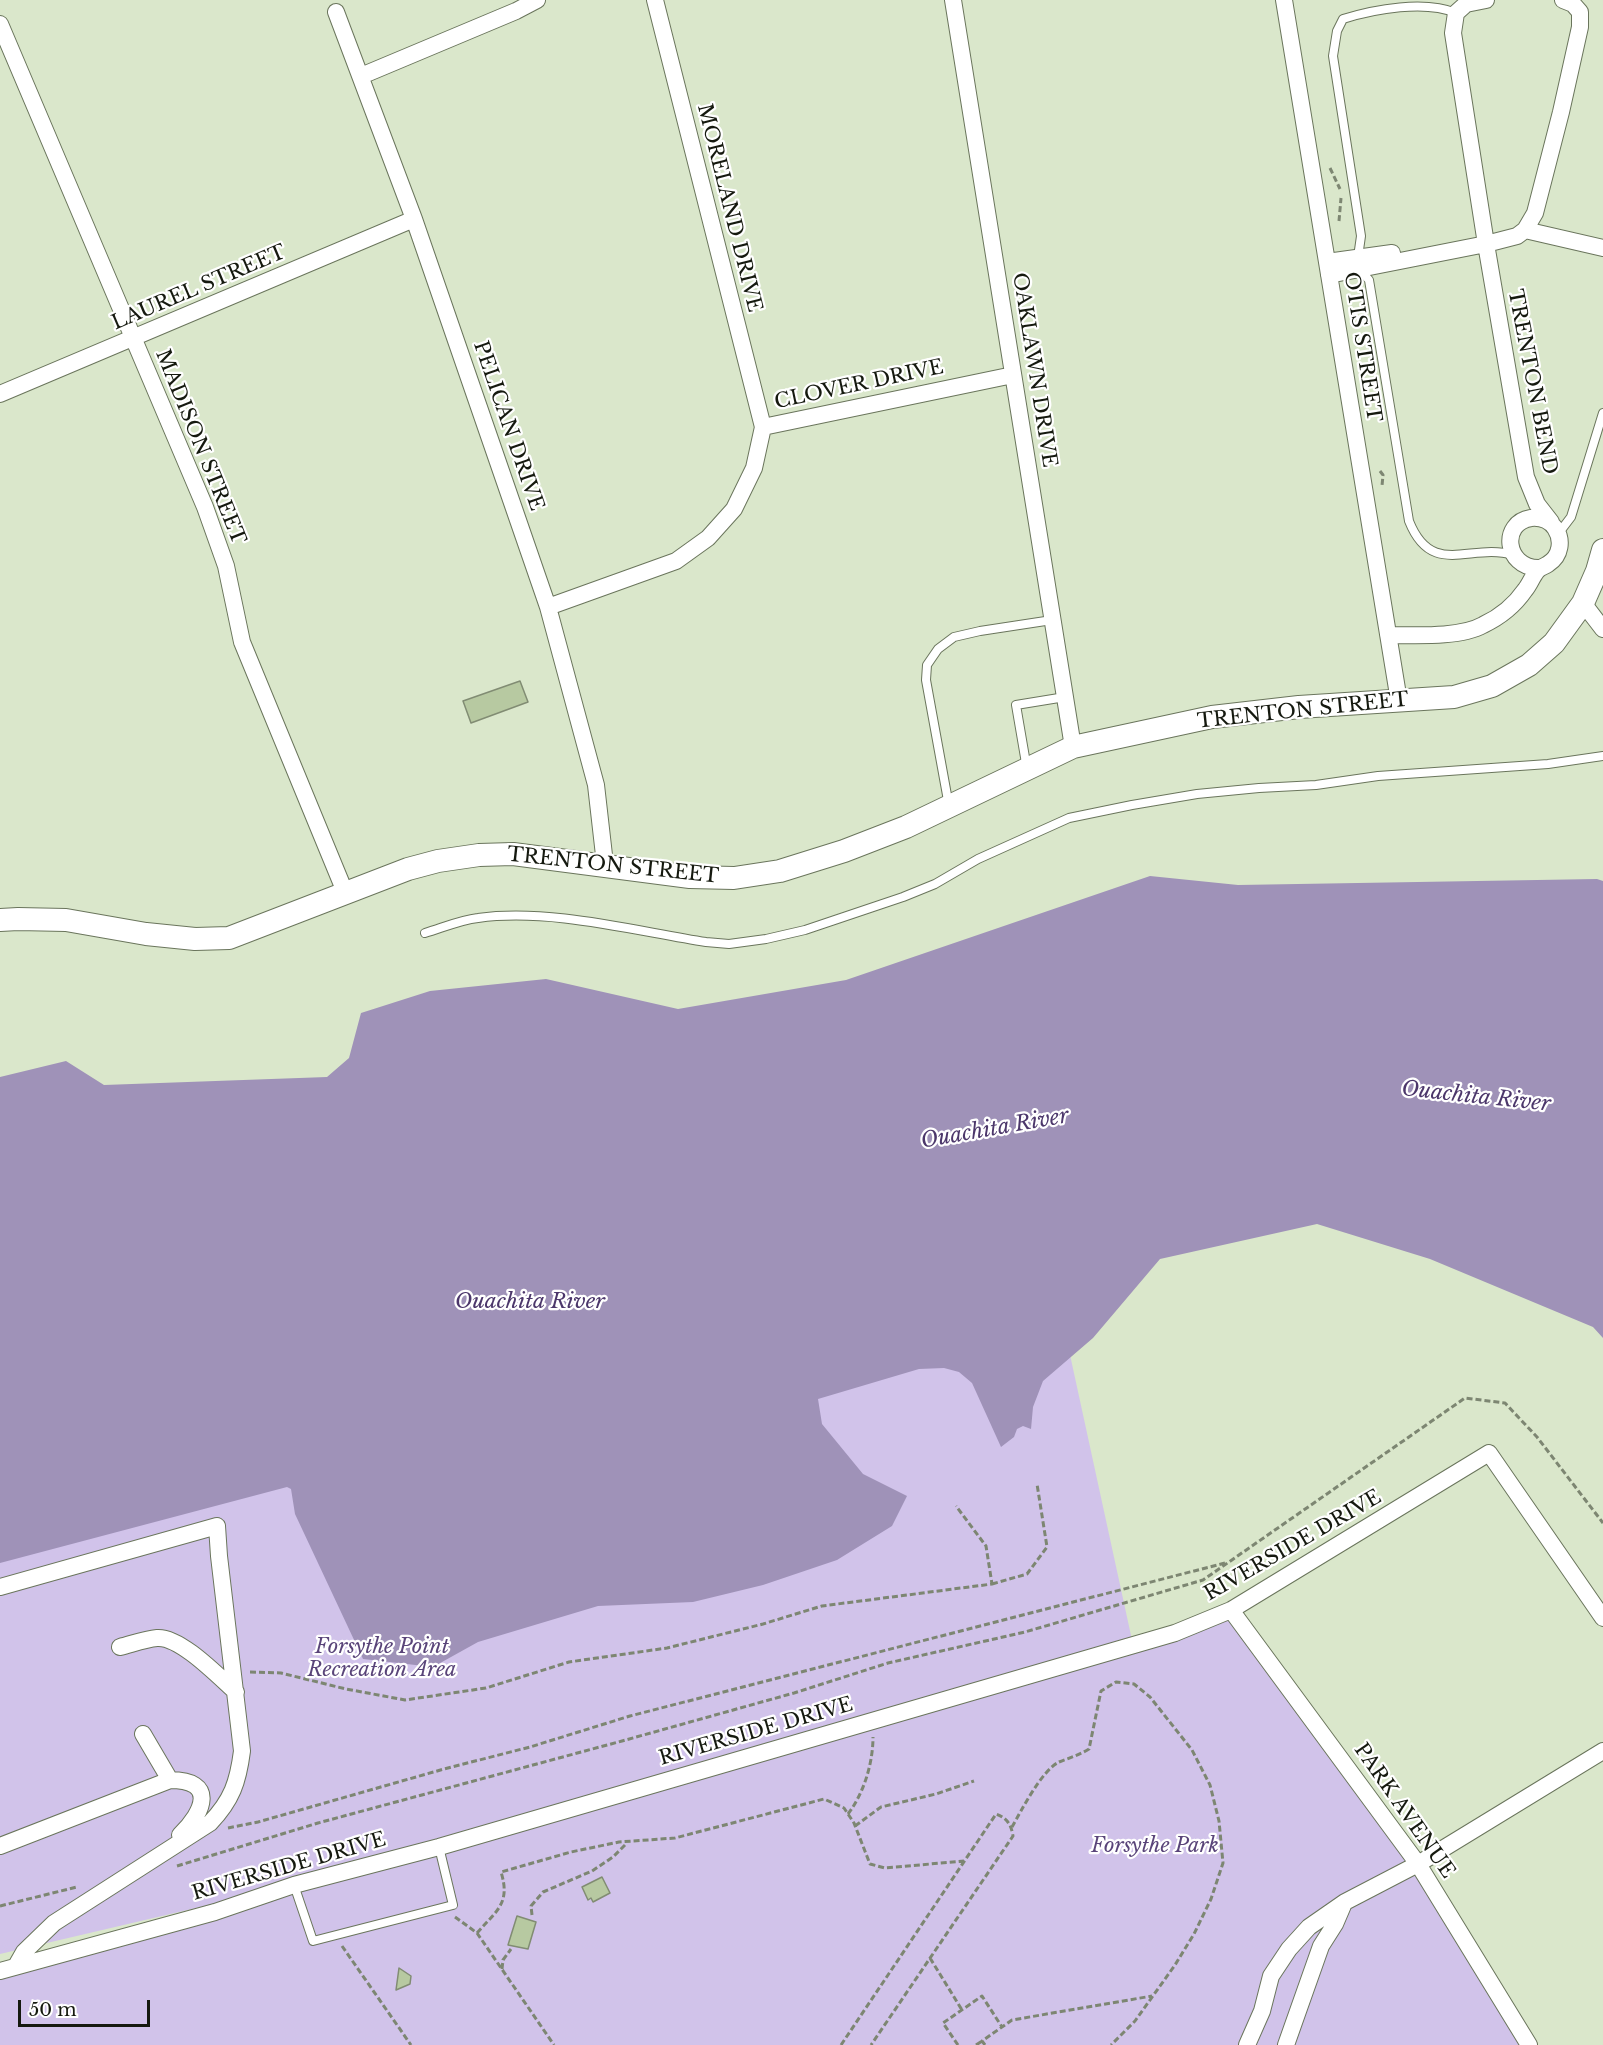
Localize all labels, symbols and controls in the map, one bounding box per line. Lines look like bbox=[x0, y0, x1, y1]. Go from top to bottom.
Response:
street label: MORELAND DRIVE bbox=[692, 101, 766, 315]
street label: LAUREL STREET bbox=[108, 240, 290, 336]
street label: OTIS STREET bbox=[1338, 270, 1386, 424]
street label: OAKLAWN DRIVE bbox=[1007, 271, 1061, 469]
street label: TRENTON BEND bbox=[1502, 287, 1562, 477]
street label: PELICAN DRIVE bbox=[468, 338, 548, 514]
street label: MADISON STREET bbox=[150, 346, 250, 548]
street label: CLOVER DRIVE bbox=[772, 355, 946, 415]
street label: TRENTON STREET bbox=[1196, 688, 1410, 734]
street label: TRENTON STREET bbox=[506, 843, 720, 889]
water label: Ouachita River bbox=[1400, 1077, 1552, 1117]
water label: Ouachita River bbox=[919, 1104, 1071, 1154]
water label: Ouachita River bbox=[455, 1289, 605, 1315]
street label: RIVERSIDE DRIVE bbox=[1200, 1485, 1386, 1607]
park label: Forsythe Point Recreation Area bbox=[308, 1635, 456, 1682]
street label: RIVERSIDE DRIVE bbox=[656, 1693, 856, 1771]
street label: PARK AVENUE bbox=[1349, 1739, 1459, 1883]
street label: RIVERSIDE DRIVE bbox=[189, 1828, 389, 1906]
park label: Forsythe Park bbox=[1091, 1834, 1219, 1858]
scale bar bbox=[21, 1988, 153, 2026]
text: 50 m bbox=[29, 1999, 77, 2021]

